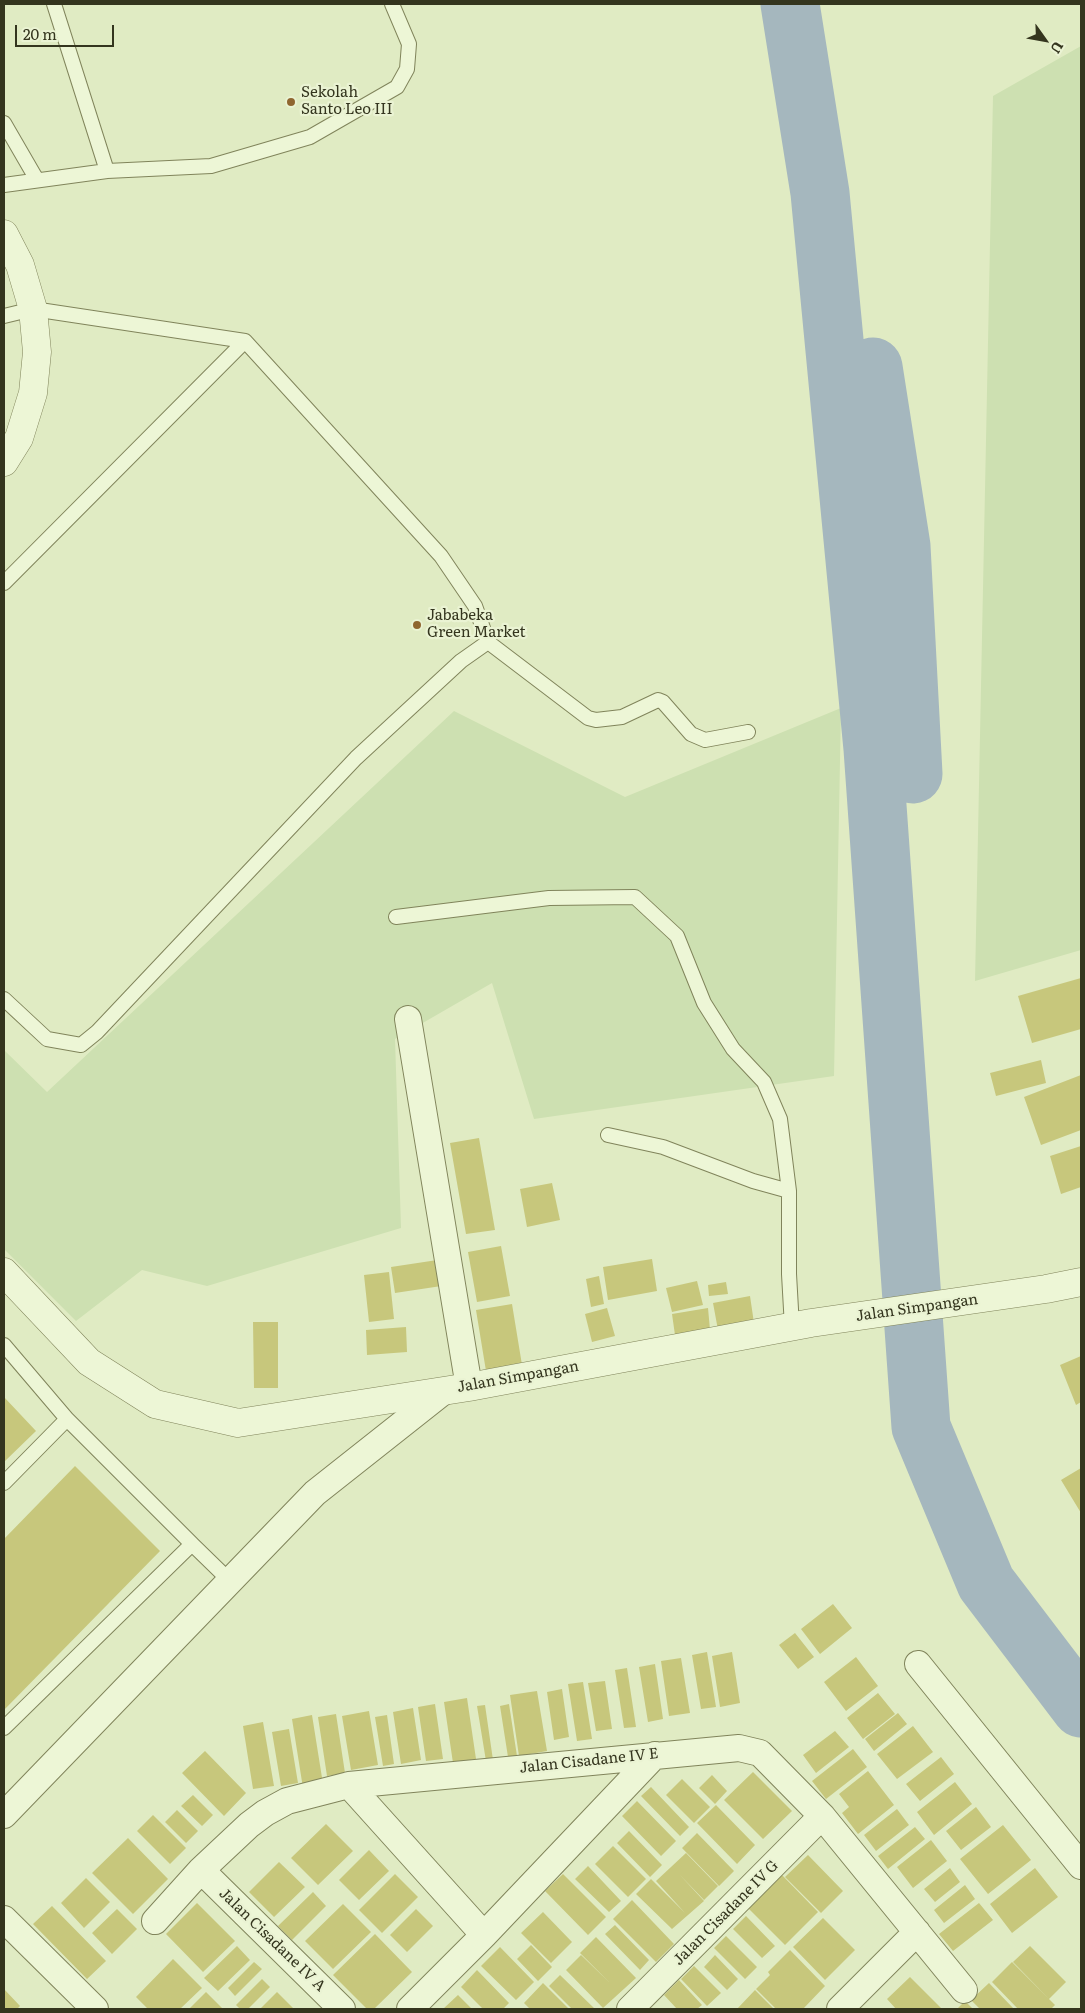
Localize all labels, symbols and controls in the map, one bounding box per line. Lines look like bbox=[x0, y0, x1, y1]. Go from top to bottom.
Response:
scale bar bbox=[18, 15, 116, 47]
north arrow bbox=[1020, 15, 1070, 65]
text: 20 m bbox=[23, 22, 57, 45]
text: U bbox=[1046, 38, 1069, 58]
place label: Sekolah Santo Leo III bbox=[301, 84, 393, 119]
marker: Sekolah Santo Leo III bbox=[285, 96, 297, 108]
place label: Jababeka Green Market bbox=[427, 607, 526, 642]
marker: Jababeka Green Market bbox=[411, 619, 423, 631]
street label: Jalan Simpangan bbox=[855, 1291, 979, 1325]
street label: Jalan Simpangan bbox=[456, 1357, 580, 1397]
street label: Jalan Cisadane IV E bbox=[519, 1745, 659, 1777]
street label: Jalan Cisadane IV G bbox=[670, 1857, 782, 1969]
street label: Jalan Cisadane IV A bbox=[215, 1885, 329, 1995]

